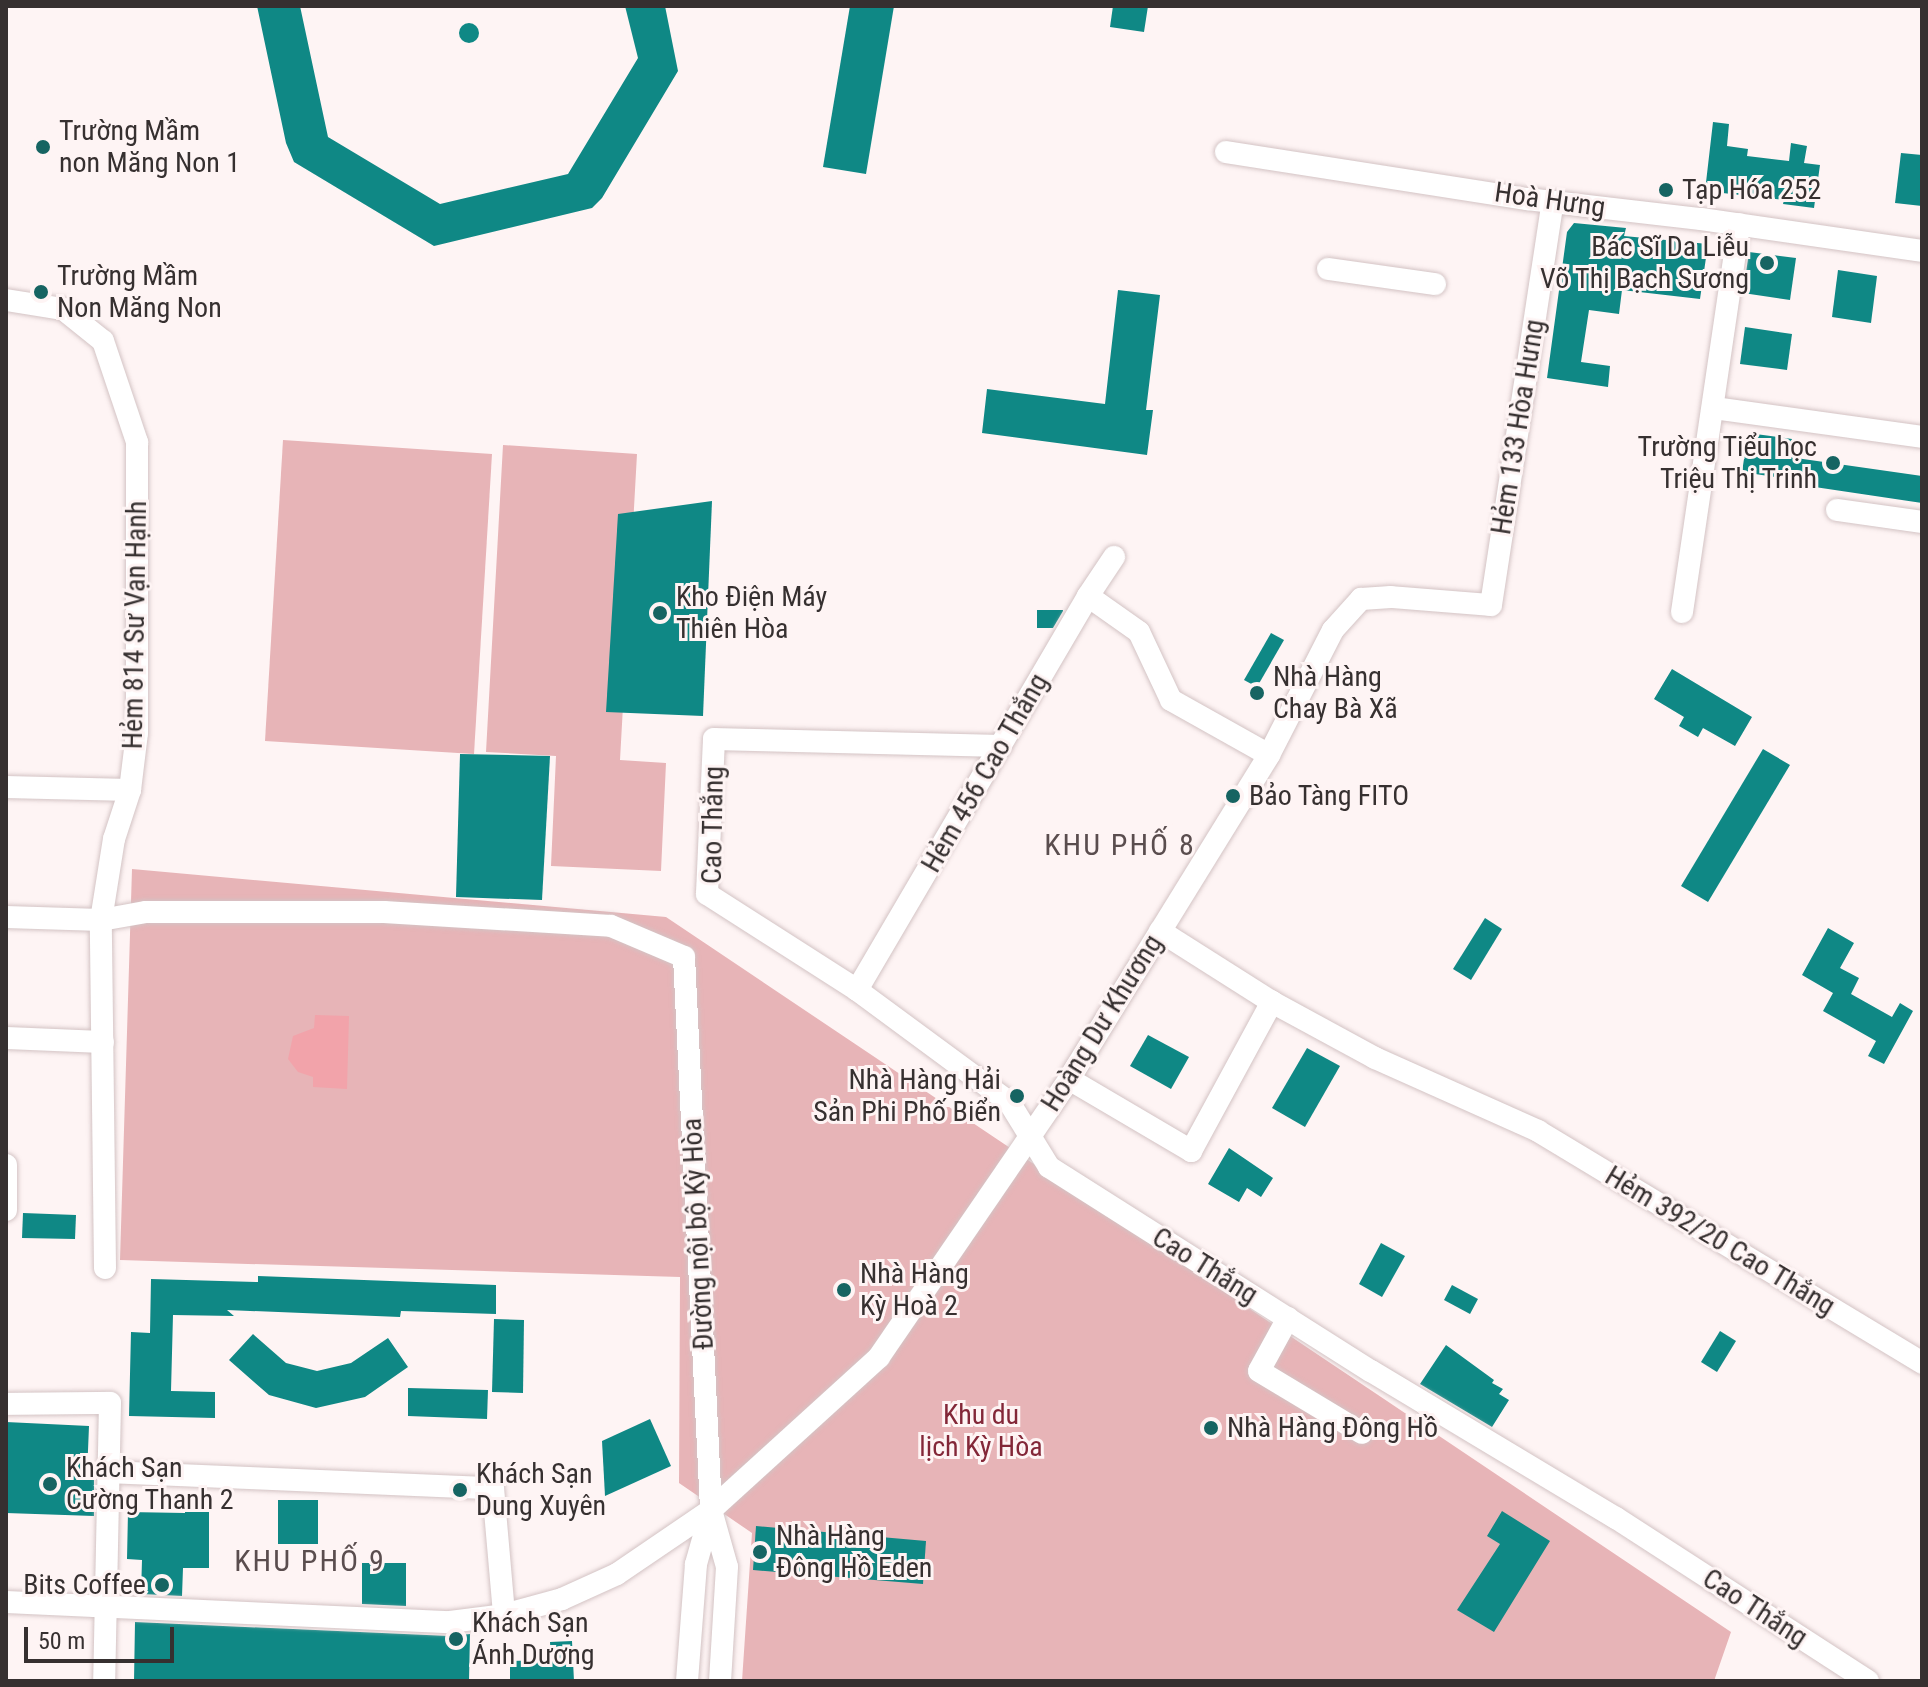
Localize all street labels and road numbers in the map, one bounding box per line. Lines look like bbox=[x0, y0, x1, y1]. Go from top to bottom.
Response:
street label: Hoà Hưng bbox=[1493, 176, 1607, 224]
street label: Hẻm 133 Hòa Hưng bbox=[1484, 317, 1552, 537]
street label: Hẻm 814 Sư Vạn Hạnh bbox=[116, 500, 154, 750]
street label: Hẻm 456 Cao Thắng bbox=[914, 667, 1056, 879]
street label: Cao Thắng bbox=[695, 765, 731, 885]
street label: Hoàng Dư Khương bbox=[1034, 928, 1170, 1118]
street label: Đường nội bộ Kỳ Hòa bbox=[675, 1117, 721, 1351]
street label: Hẻm 392/20 Cao Thắng bbox=[1599, 1159, 1841, 1323]
street label: Cao Thắng bbox=[1146, 1220, 1264, 1312]
street label: Cao Thắng bbox=[1696, 1562, 1814, 1654]

